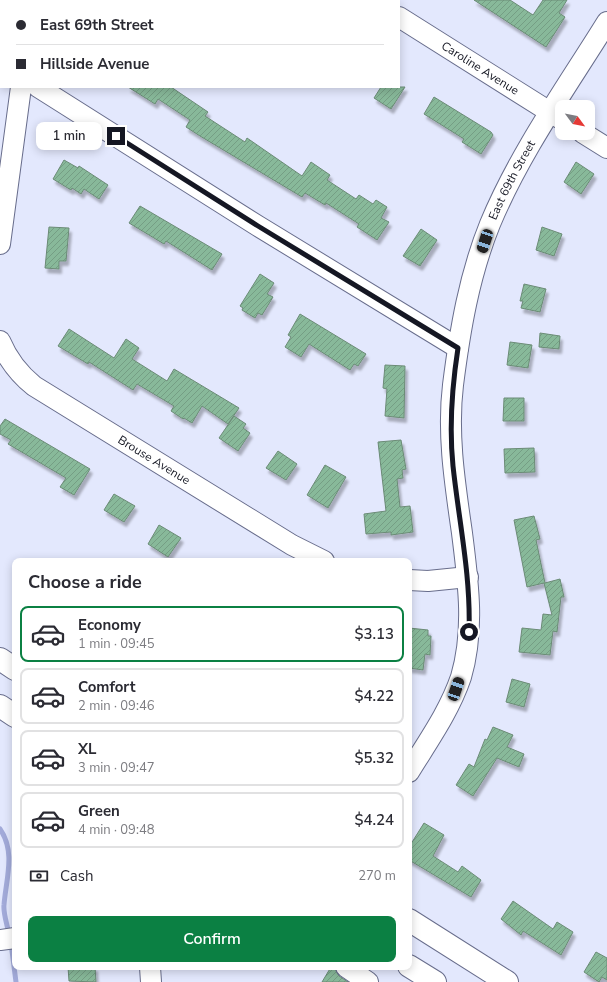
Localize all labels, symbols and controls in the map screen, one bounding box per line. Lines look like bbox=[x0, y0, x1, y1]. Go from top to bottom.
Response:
text: East 69th Street bbox=[40, 15, 154, 35]
street label: Caroline Avenue bbox=[438, 38, 522, 99]
text: Hillside Avenue bbox=[40, 54, 149, 74]
north arrow bbox=[555, 100, 595, 140]
map controls bbox=[555, 100, 595, 140]
callout: 1 min bbox=[36, 122, 102, 150]
text: 1 min bbox=[52, 127, 86, 145]
route end bbox=[107, 127, 125, 145]
street label: East 69th Street bbox=[485, 137, 539, 222]
car bbox=[476, 228, 494, 254]
street label: Brouse Avenue bbox=[115, 432, 193, 488]
text: Choose a ride bbox=[28, 570, 142, 594]
text: Economy bbox=[78, 615, 141, 635]
icon: car bbox=[30, 616, 66, 652]
route start bbox=[460, 623, 478, 641]
text: $3.13 bbox=[354, 624, 394, 644]
text: 1 min · 09:45 bbox=[78, 635, 154, 653]
car bbox=[446, 676, 466, 702]
text: Comfort bbox=[78, 677, 135, 697]
icon: car bbox=[30, 678, 66, 714]
text: $4.22 bbox=[354, 686, 394, 706]
text: 2 min · 09:46 bbox=[78, 697, 154, 715]
text: XL bbox=[78, 739, 97, 759]
icon: car bbox=[30, 740, 66, 776]
text: $5.32 bbox=[354, 748, 394, 768]
text: 3 min · 09:47 bbox=[78, 759, 154, 777]
text: Green bbox=[78, 801, 120, 821]
icon: car bbox=[30, 802, 66, 838]
text: $4.24 bbox=[354, 810, 394, 830]
text: 4 min · 09:48 bbox=[78, 821, 154, 839]
icon: cash bbox=[28, 865, 50, 887]
text: Cash bbox=[60, 866, 94, 886]
text: 270 m bbox=[358, 867, 396, 885]
button: Confirm bbox=[28, 916, 396, 962]

